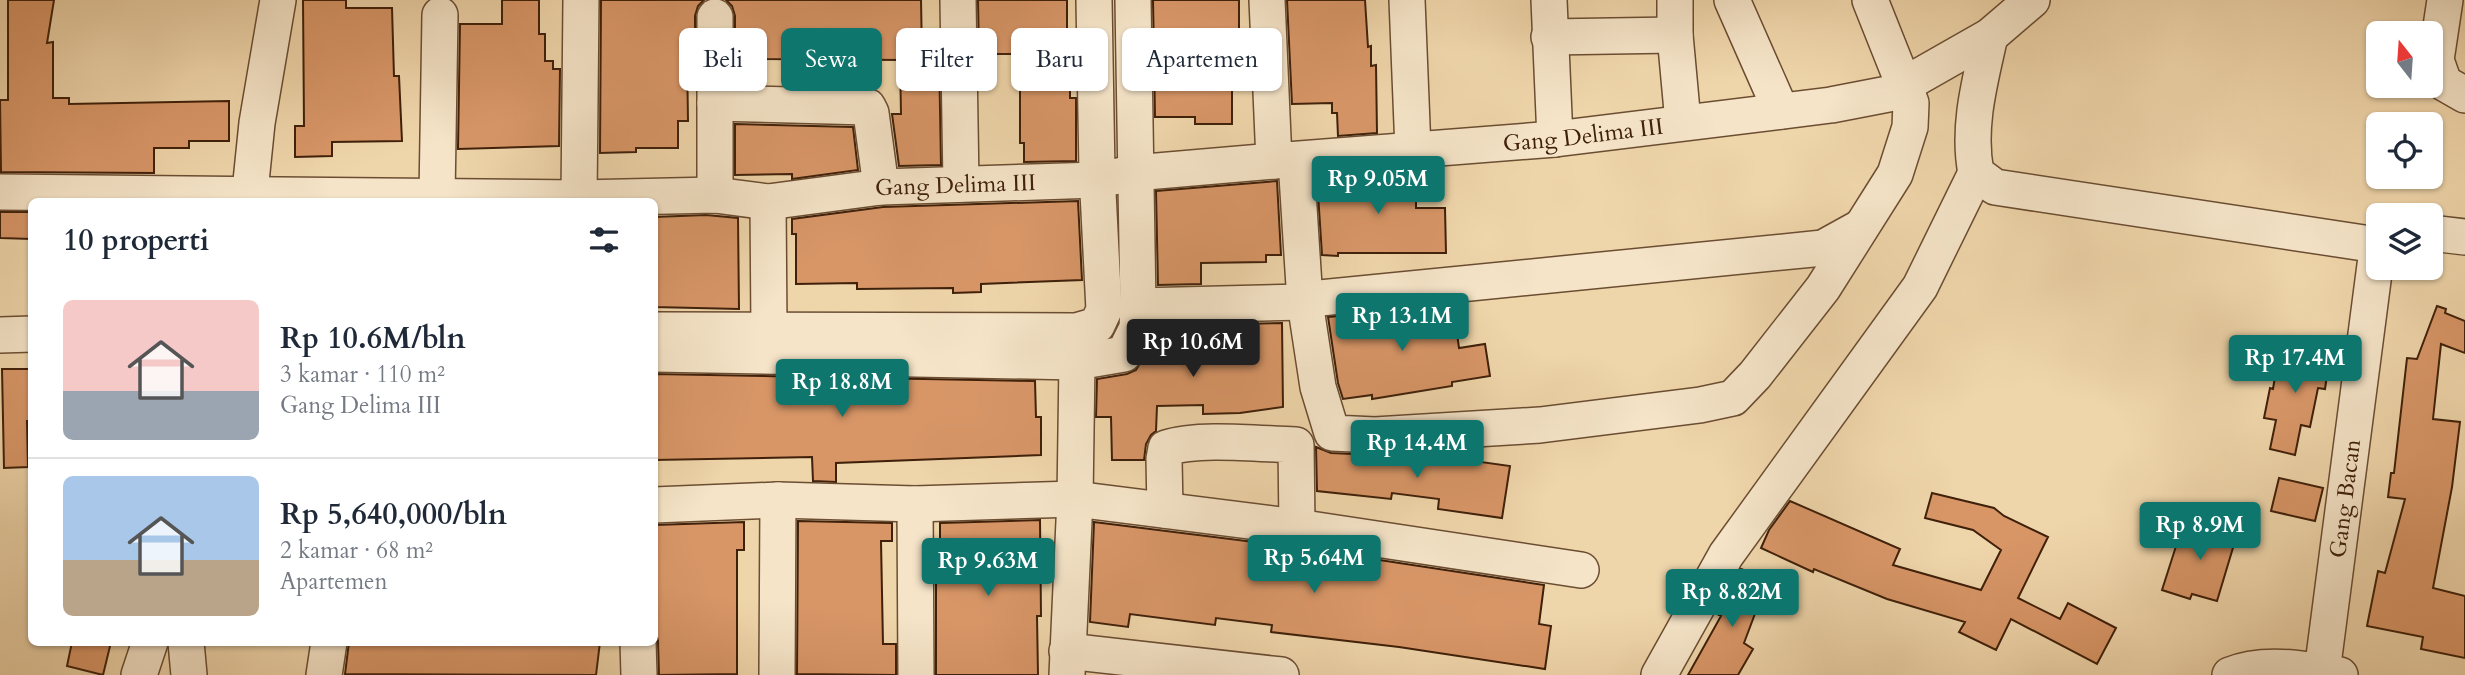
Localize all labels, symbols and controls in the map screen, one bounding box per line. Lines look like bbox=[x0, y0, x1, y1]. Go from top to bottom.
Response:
north arrow bbox=[2366, 21, 2443, 98]
map controls bbox=[2366, 21, 2443, 280]
chip: Beli bbox=[679, 28, 767, 91]
chip: Sewa bbox=[781, 28, 882, 91]
chip: Filter bbox=[896, 28, 997, 91]
chip: Baru bbox=[1011, 28, 1108, 91]
chip: Apartemen bbox=[1122, 28, 1282, 91]
street label: Gang Delima III bbox=[1502, 110, 1665, 159]
button: locate bbox=[2366, 112, 2443, 189]
pin: Rp 9.05M bbox=[1306, 156, 1450, 216]
text: Rp 9.05M bbox=[1328, 163, 1428, 194]
street label: Gang Delima III bbox=[874, 166, 1036, 203]
button: layers bbox=[2366, 203, 2443, 280]
text: 10 properti bbox=[63, 220, 209, 261]
icon: filters bbox=[585, 221, 623, 259]
pin: Rp 13.1M bbox=[1330, 294, 1474, 353]
text: Rp 13.1M bbox=[1352, 300, 1452, 331]
text: Rp 10.6M/bln bbox=[280, 318, 466, 359]
pin: Rp 10.6M bbox=[1121, 320, 1265, 379]
text: Rp 10.6M bbox=[1143, 326, 1243, 357]
icon: home bbox=[119, 328, 203, 412]
pin: Rp 17.4M bbox=[2223, 336, 2367, 395]
text: Rp 17.4M bbox=[2245, 342, 2345, 373]
text: 3 kamar · 110 m² bbox=[280, 359, 445, 390]
pin: Rp 18.8M bbox=[770, 360, 914, 419]
text: Rp 18.8M bbox=[792, 366, 892, 397]
text: Gang Delima III bbox=[280, 390, 441, 421]
pin: Rp 14.4M bbox=[1345, 420, 1489, 480]
text: Rp 14.4M bbox=[1367, 427, 1467, 458]
street label: Gang Bacan bbox=[2322, 437, 2368, 560]
text: Rp 5,640,000/bln bbox=[280, 494, 507, 535]
pin: Rp 8.9M bbox=[2135, 503, 2265, 562]
icon: home bbox=[119, 504, 203, 588]
text: Rp 8.9M bbox=[2156, 509, 2244, 540]
text: 2 kamar · 68 m² bbox=[280, 535, 433, 566]
pin: Rp 5.64M bbox=[1242, 536, 1386, 595]
pin: Rp 9.63M bbox=[916, 538, 1060, 598]
text: Rp 5.64M bbox=[1264, 542, 1364, 573]
text: Rp 9.63M bbox=[938, 545, 1038, 576]
text: Apartemen bbox=[280, 566, 388, 597]
pin: Rp 8.82M bbox=[1660, 570, 1804, 629]
text: Rp 8.82M bbox=[1682, 576, 1782, 607]

